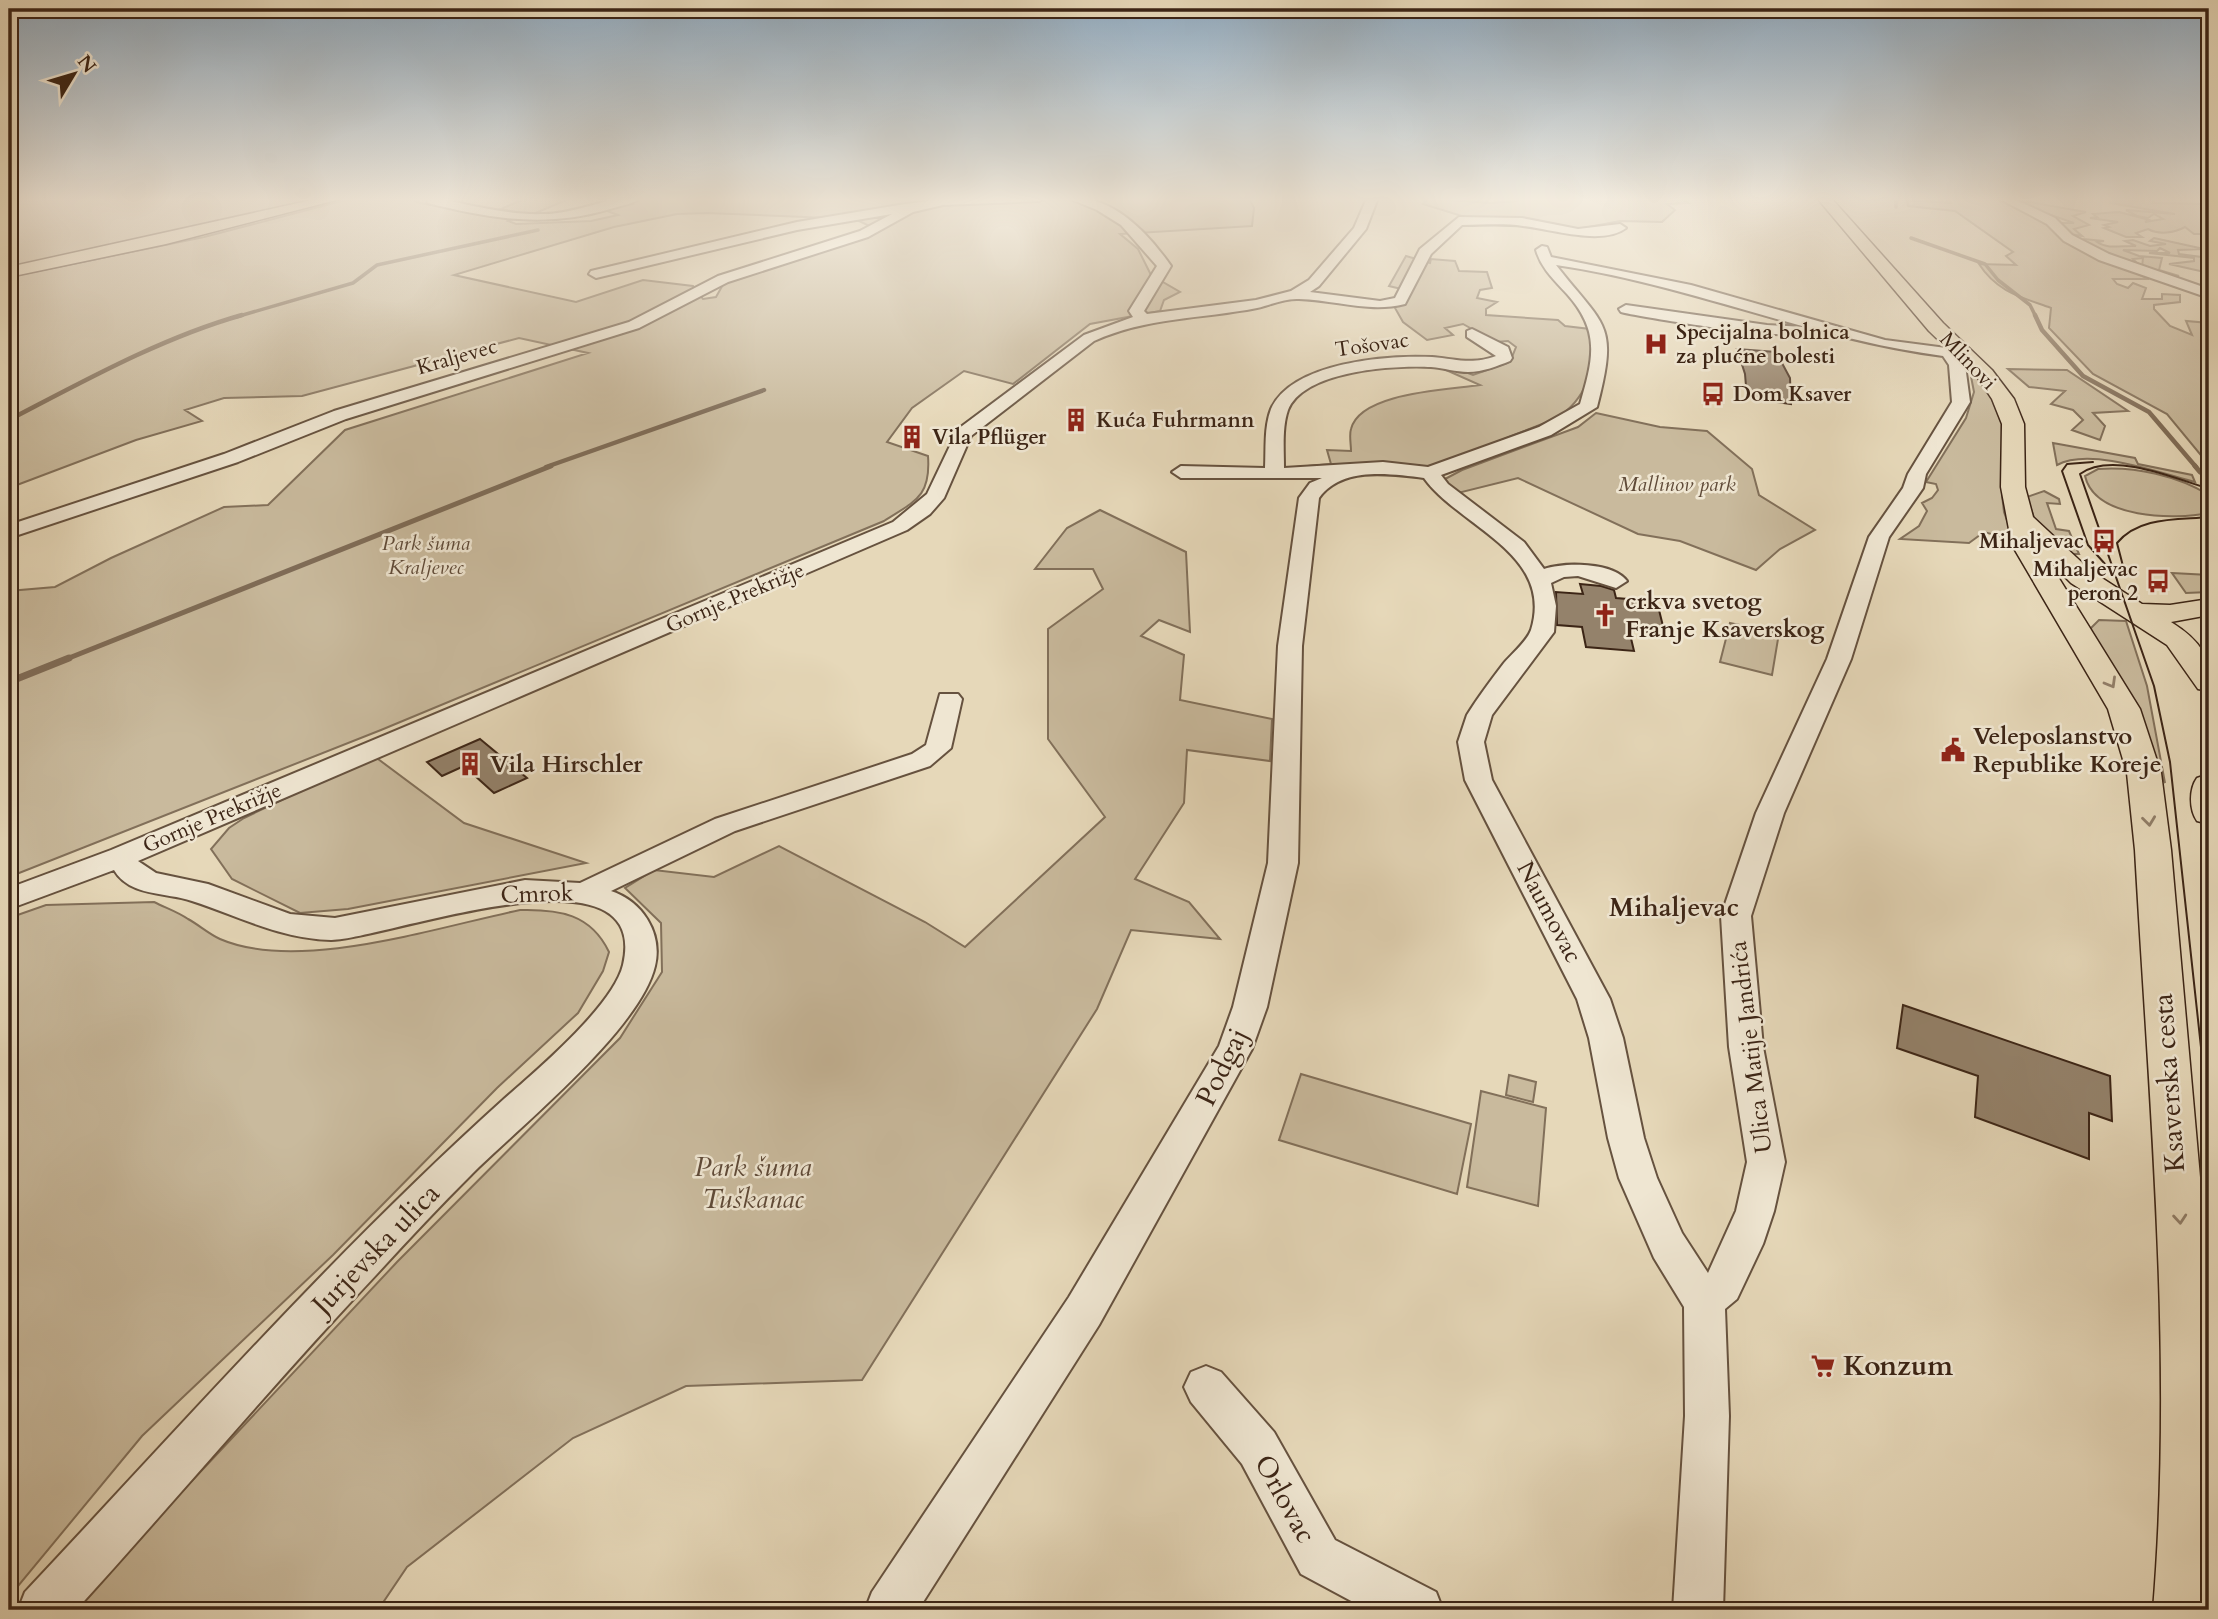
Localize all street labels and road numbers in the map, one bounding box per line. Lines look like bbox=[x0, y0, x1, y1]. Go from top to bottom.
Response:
street label: Tošovac bbox=[1333, 325, 1411, 365]
street label: Mlinovi bbox=[1933, 325, 2003, 397]
street label: Kraljevec bbox=[413, 332, 501, 382]
street label: Gornje Prekrižje bbox=[661, 556, 809, 640]
street label: Gornje Prekrižje bbox=[138, 776, 286, 860]
street label: Naumovac bbox=[1508, 855, 1590, 969]
street label: Cmrok bbox=[500, 876, 574, 912]
street label: Ulica Matije Jandrića bbox=[1722, 938, 1780, 1155]
street label: Ksaverska cesta bbox=[2144, 992, 2194, 1174]
street label: Podgaj bbox=[1187, 1022, 1257, 1112]
street label: Jurjevska ulica bbox=[301, 1175, 448, 1326]
street label: Orlovac bbox=[1245, 1448, 1325, 1550]

